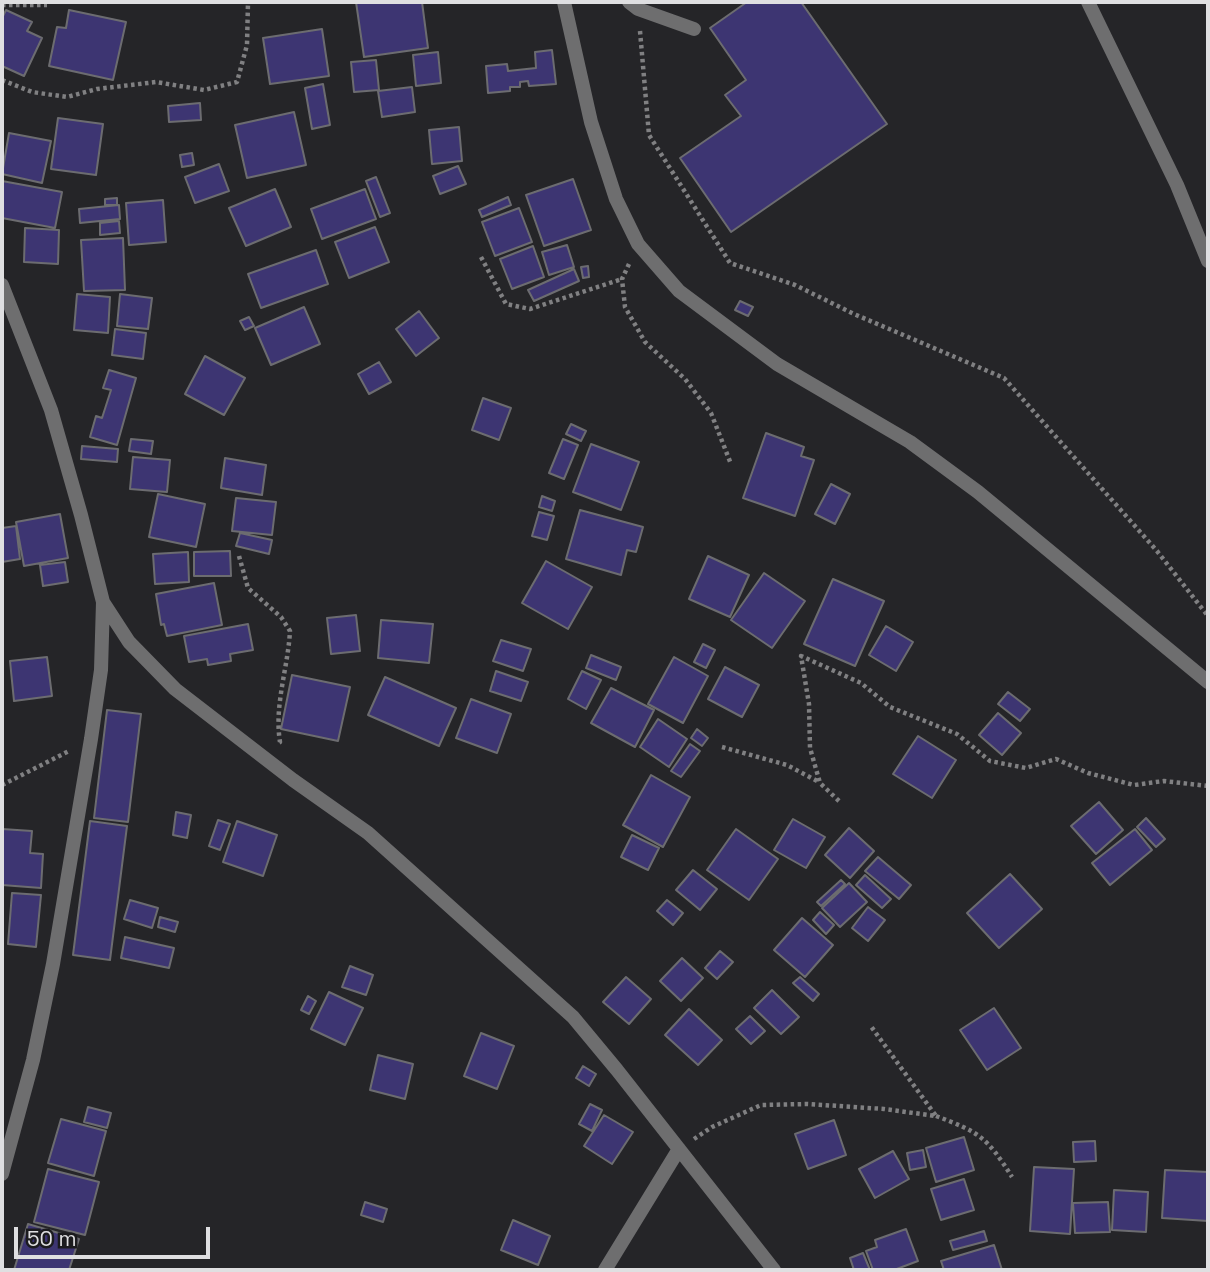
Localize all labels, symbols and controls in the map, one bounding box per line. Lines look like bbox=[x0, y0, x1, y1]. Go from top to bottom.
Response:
scale bar bbox=[18, 1212, 214, 1256]
text: 50 m bbox=[27, 1225, 77, 1252]

